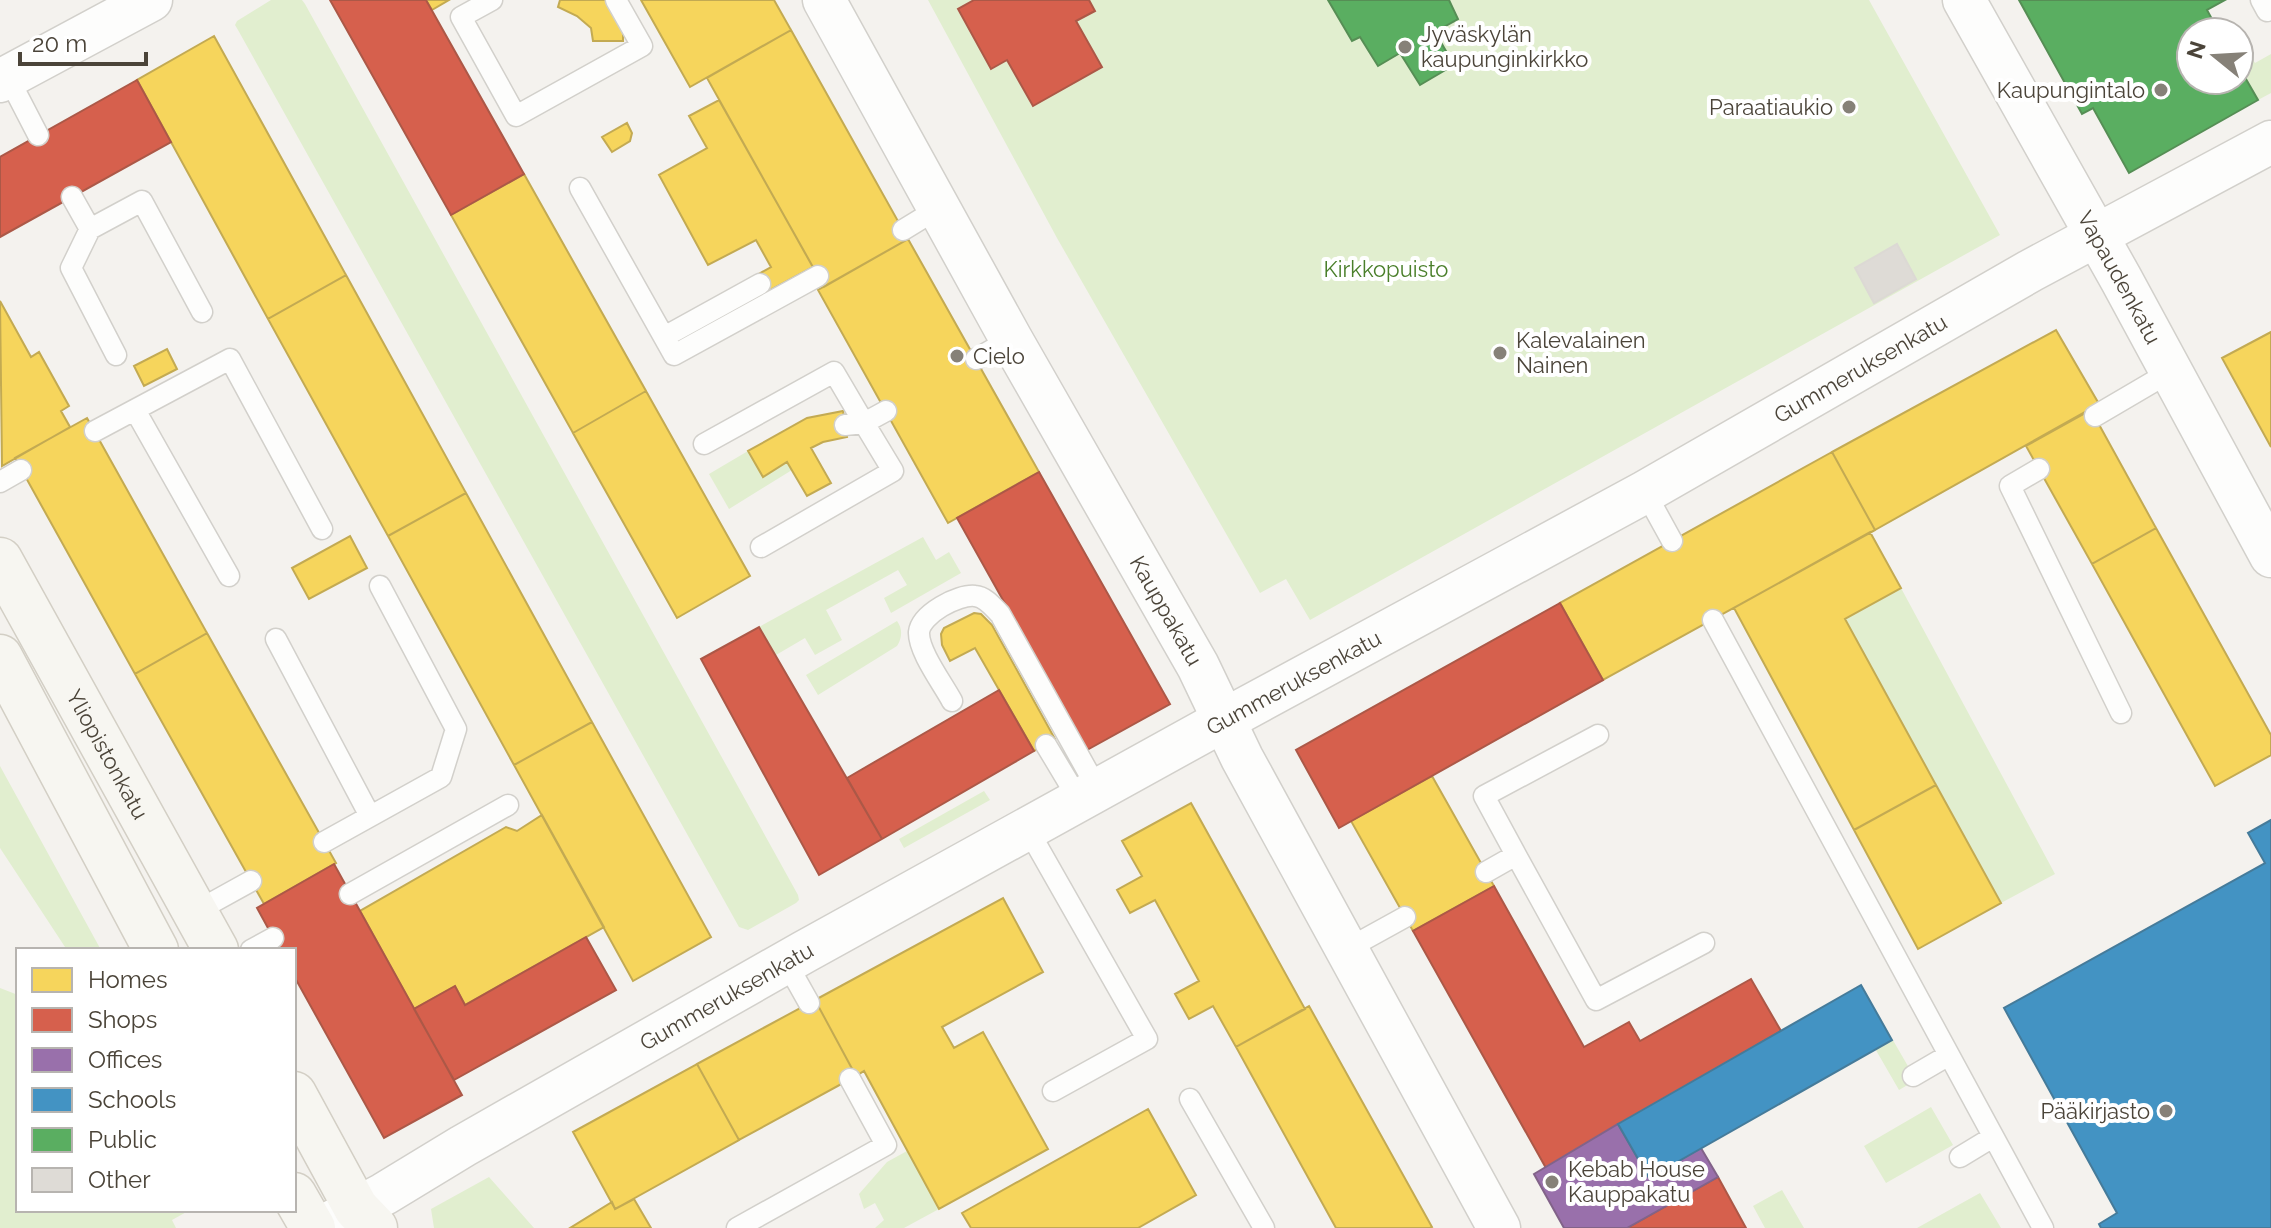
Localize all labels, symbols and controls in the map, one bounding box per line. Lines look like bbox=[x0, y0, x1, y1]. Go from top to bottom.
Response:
scale bar bbox=[20, 16, 146, 66]
north arrow bbox=[2175, 16, 2255, 96]
place label: Jyväskylän kaupunginkirkko bbox=[1421, 21, 1588, 72]
text: 20 m bbox=[32, 29, 87, 58]
marker: Jyväskylän kaupunginkirkko bbox=[1396, 38, 1414, 56]
text: N bbox=[2181, 38, 2211, 62]
place label: Kaupungintalo bbox=[1997, 77, 2145, 103]
marker: Kaupungintalo bbox=[2152, 81, 2170, 99]
place label: Paraatiaukio bbox=[1709, 94, 1833, 120]
marker: Paraatiaukio bbox=[1840, 98, 1858, 116]
street label: Vapaudenkatu bbox=[2072, 206, 2167, 348]
park label: Kirkkopuisto bbox=[1324, 256, 1448, 282]
street label: Gummeruksenkatu bbox=[1769, 309, 1951, 428]
place label: Kalevalainen Nainen bbox=[1516, 327, 1646, 378]
place label: Cielo bbox=[973, 343, 1025, 369]
marker: Kalevalainen Nainen bbox=[1491, 344, 1509, 362]
marker: Cielo bbox=[948, 347, 966, 365]
street label: Kauppakatu bbox=[1125, 551, 1208, 670]
street label: Gummeruksenkatu bbox=[1201, 625, 1385, 740]
street label: Yliopistonkatu bbox=[61, 685, 154, 824]
street label: Gummeruksenkatu bbox=[635, 937, 818, 1056]
legend bbox=[16, 948, 296, 1212]
text: Homes bbox=[88, 965, 168, 994]
text: Shops bbox=[88, 1005, 157, 1034]
text: Offices bbox=[88, 1045, 162, 1074]
text: Schools bbox=[88, 1085, 176, 1114]
place label: Pääkirjasto bbox=[2040, 1098, 2150, 1124]
marker: Pääkirjasto bbox=[2157, 1102, 2175, 1120]
text: Public bbox=[88, 1125, 157, 1154]
place label: Kebab House Kauppakatu bbox=[1568, 1156, 1705, 1207]
text: Other bbox=[88, 1165, 151, 1194]
marker: Kebab House Kauppakatu bbox=[1543, 1173, 1561, 1191]

